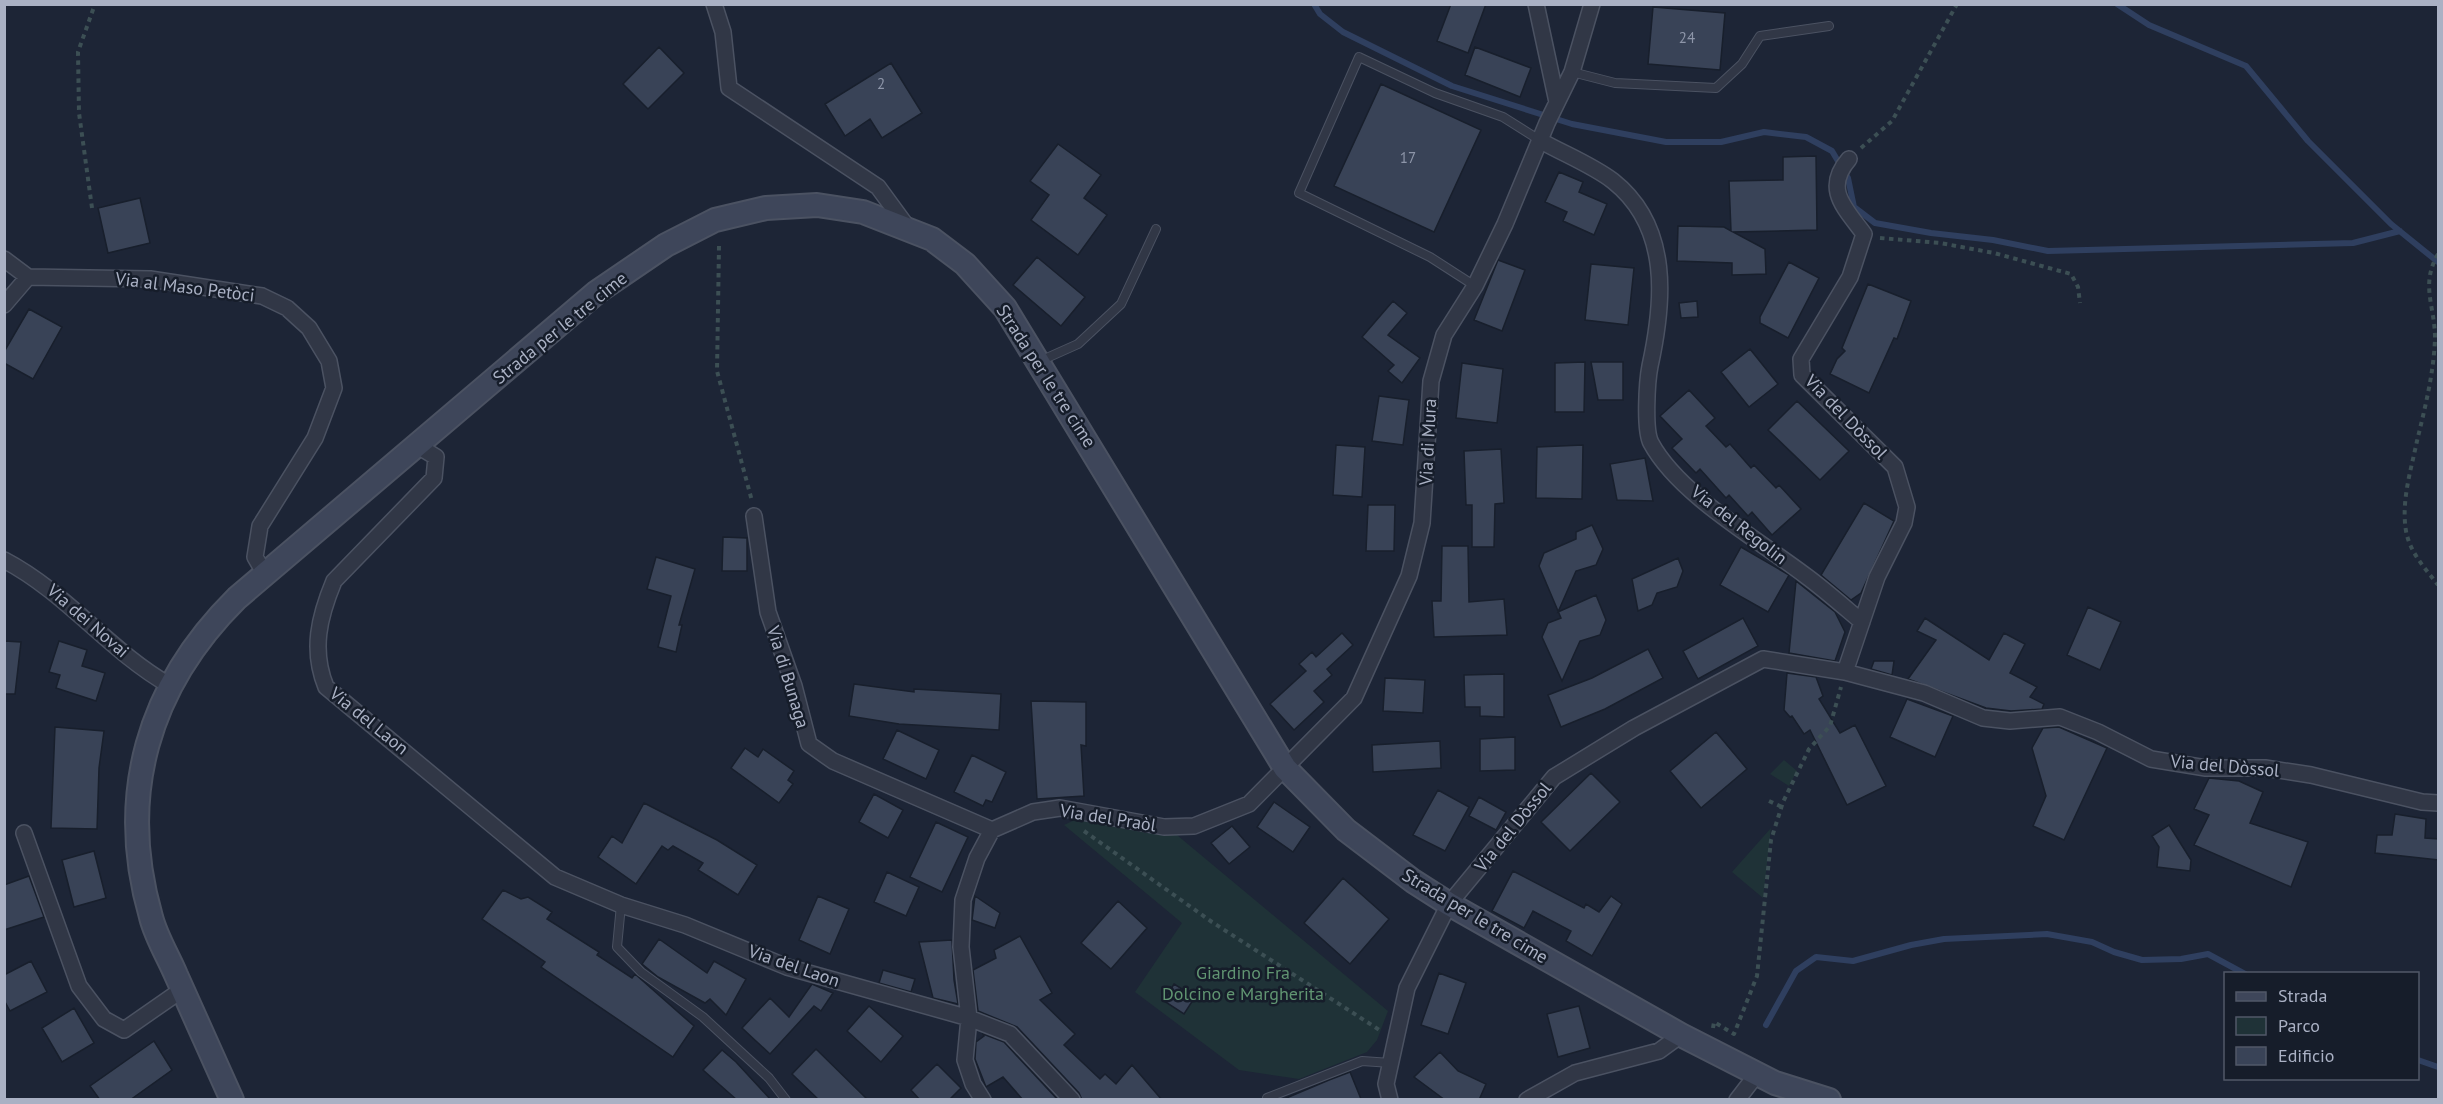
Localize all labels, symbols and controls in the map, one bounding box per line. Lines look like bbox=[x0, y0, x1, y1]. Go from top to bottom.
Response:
house number: 24 bbox=[1679, 28, 1695, 47]
house number: 2 bbox=[877, 74, 885, 93]
house number: 17 bbox=[1400, 148, 1416, 167]
street label: Via al Maso Petòci bbox=[113, 266, 256, 306]
street label: Strada per le tre cime bbox=[488, 266, 631, 389]
street label: Strada per le tre cime bbox=[992, 300, 1101, 452]
street label: Via del Dòssol bbox=[1799, 369, 1893, 464]
street label: Via di Mura bbox=[1414, 398, 1441, 487]
street label: Via del Regolin bbox=[1686, 479, 1792, 569]
street label: Via dei Novai bbox=[42, 578, 134, 663]
street label: Via di Bunaga bbox=[762, 622, 815, 731]
street label: Via del Laon bbox=[324, 681, 413, 759]
street label: Via del Dòssol bbox=[2169, 749, 2281, 782]
street label: Via del Dòssol bbox=[1469, 776, 1556, 877]
street label: Via del Praòl bbox=[1057, 798, 1159, 837]
street label: Strada per le tre cime bbox=[1398, 863, 1552, 968]
street label: Via del Laon bbox=[745, 939, 843, 992]
park label: Giardino Fra Dolcino e Margherita bbox=[1162, 961, 1324, 1005]
legend bbox=[2224, 972, 2419, 1080]
text: Strada bbox=[2278, 984, 2327, 1007]
text: Parco bbox=[2278, 1014, 2320, 1037]
text: Edificio bbox=[2278, 1044, 2334, 1067]

